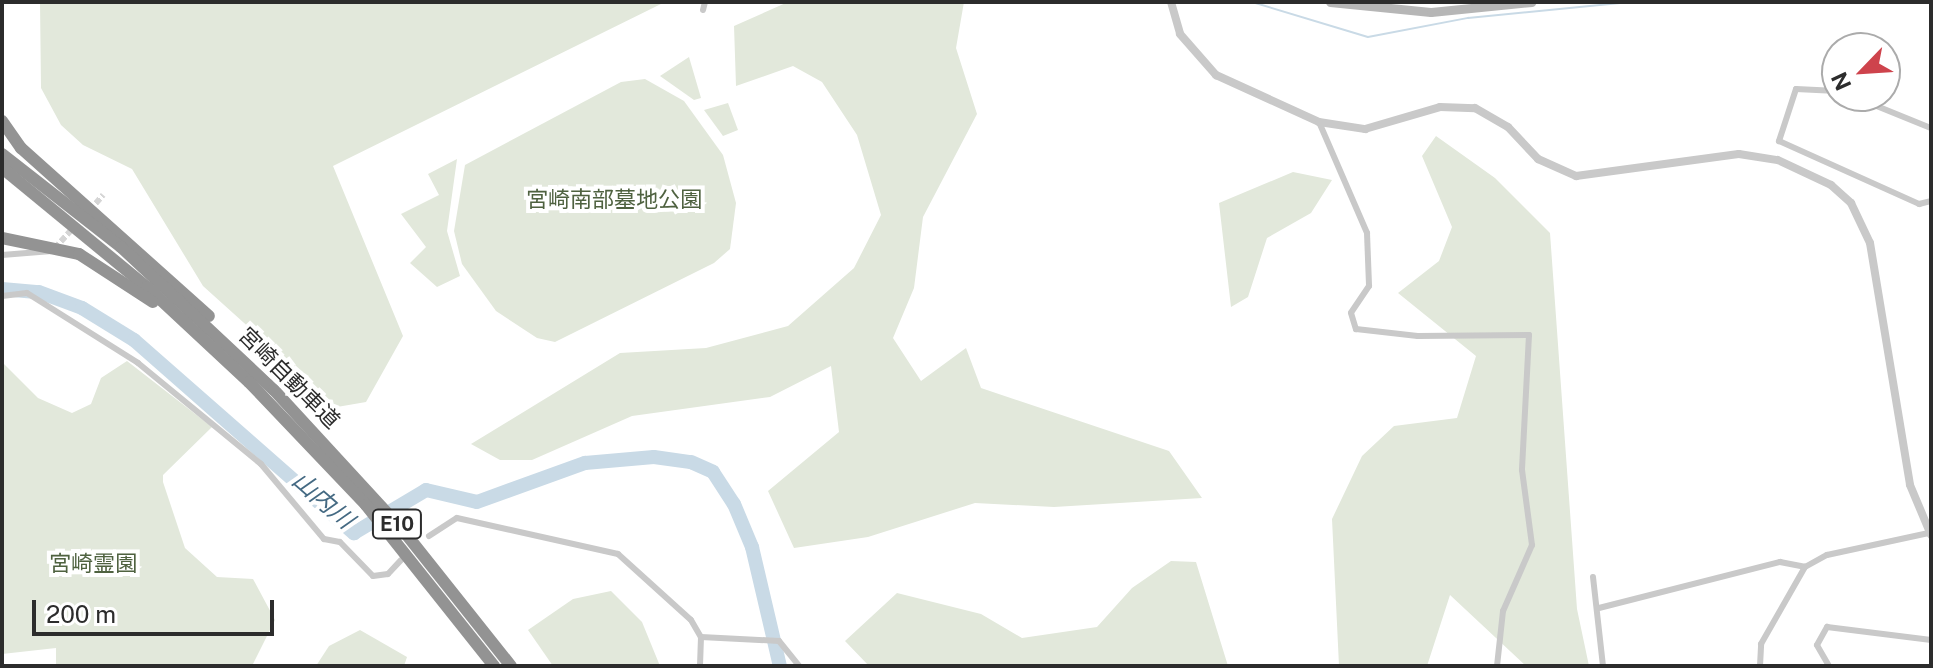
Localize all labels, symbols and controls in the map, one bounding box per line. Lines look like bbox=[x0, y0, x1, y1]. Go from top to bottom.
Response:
north arrow bbox=[1821, 32, 1901, 112]
text: N bbox=[1826, 68, 1856, 95]
park label: 宮崎南部墓地公園 bbox=[526, 187, 702, 213]
street label: 宮崎自動車道 bbox=[233, 322, 345, 434]
water label: 山内川 bbox=[286, 466, 360, 534]
road number: E10 bbox=[371, 508, 423, 540]
park label: 宮崎霊園 bbox=[49, 551, 137, 577]
scale bar bbox=[36, 584, 278, 634]
text: 200 m bbox=[46, 600, 116, 628]

